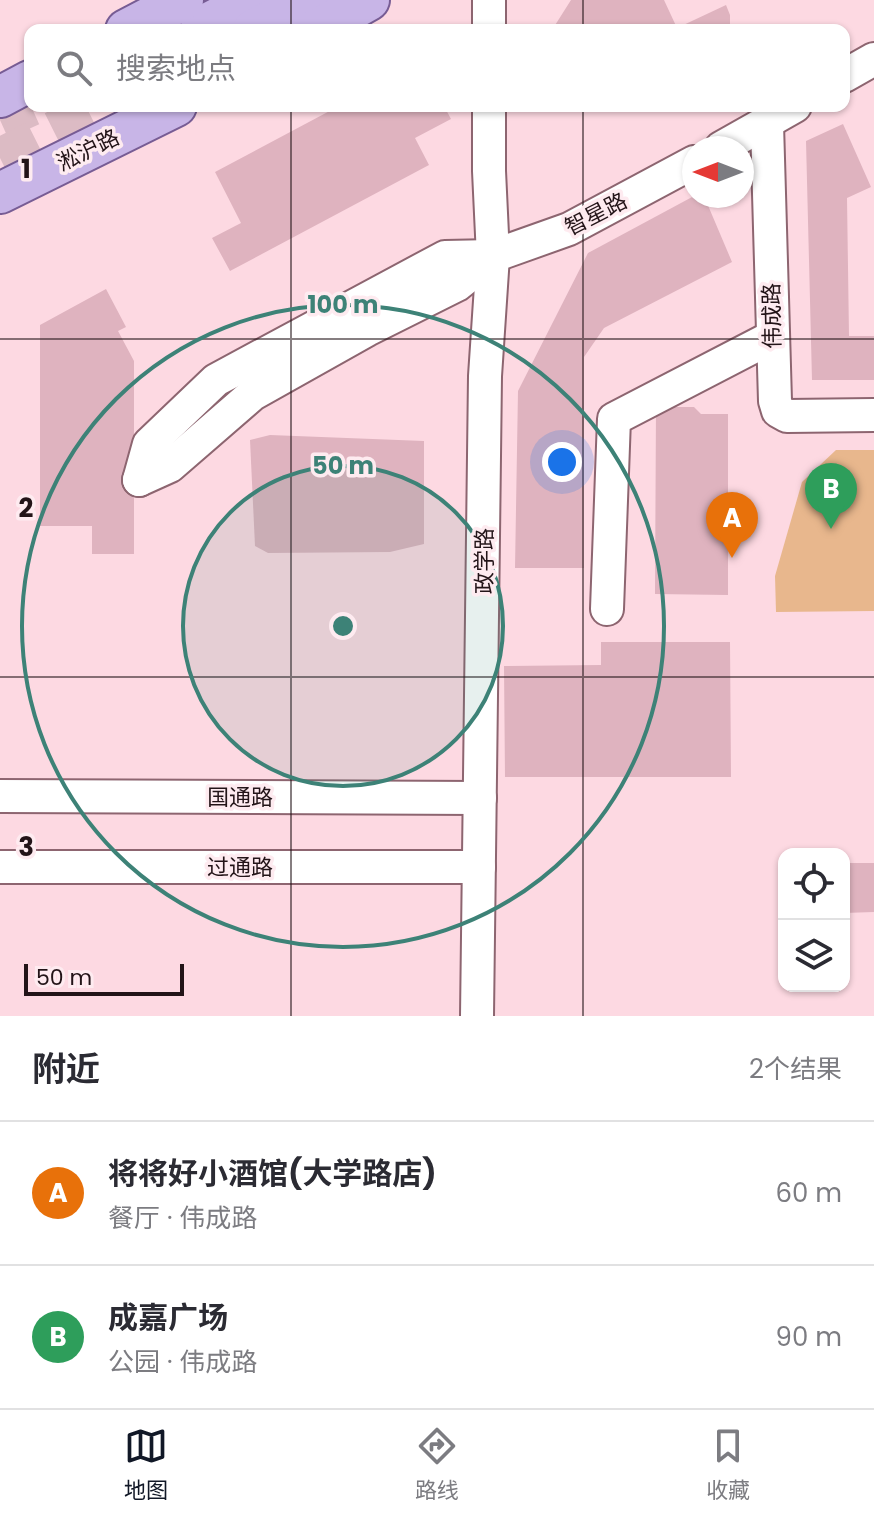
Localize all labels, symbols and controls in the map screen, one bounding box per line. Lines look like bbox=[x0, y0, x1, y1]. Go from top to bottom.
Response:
search box bbox=[24, 24, 850, 112]
icon: search bbox=[52, 46, 96, 90]
text: 搜索地点 bbox=[116, 47, 236, 90]
street label: 淞沪路 bbox=[52, 122, 124, 178]
north arrow bbox=[682, 136, 754, 208]
text: 1 bbox=[21, 151, 31, 187]
street label: 智星路 bbox=[560, 185, 632, 243]
street label: 伟成路 bbox=[756, 283, 788, 349]
text: 100 m bbox=[308, 288, 378, 321]
your location bbox=[542, 442, 582, 482]
text: 50 m bbox=[312, 449, 374, 482]
pin: B bbox=[805, 463, 857, 529]
text: 2 bbox=[19, 490, 34, 526]
pin: A bbox=[706, 492, 758, 558]
street label: 政学路 bbox=[469, 528, 500, 594]
centre of rings bbox=[329, 612, 357, 640]
street label: 国通路 bbox=[207, 782, 273, 813]
text: 3 bbox=[18, 829, 34, 865]
map controls bbox=[778, 848, 850, 992]
button: locate bbox=[778, 848, 850, 920]
street label: 过通路 bbox=[207, 852, 273, 883]
button: layers bbox=[778, 920, 850, 992]
scale bar bbox=[24, 960, 184, 996]
text: 50 m bbox=[36, 962, 92, 993]
text: 附近 bbox=[32, 1045, 100, 1093]
text: 2个结果 bbox=[749, 1051, 842, 1087]
text: 将将好小酒馆(大学路店) bbox=[108, 1152, 437, 1195]
text: A bbox=[48, 1175, 68, 1211]
text: 60 m bbox=[775, 1175, 842, 1211]
text: 餐厅 · 伟成路 bbox=[108, 1200, 257, 1236]
text: 成嘉广场 bbox=[108, 1296, 228, 1339]
text: B bbox=[49, 1319, 67, 1355]
text: 90 m bbox=[776, 1319, 842, 1355]
text: 公园 · 伟成路 bbox=[108, 1344, 257, 1380]
tab: 地图 bbox=[124, 1424, 168, 1507]
tab: 路线 bbox=[415, 1424, 459, 1507]
tab: 收藏 bbox=[706, 1424, 750, 1507]

